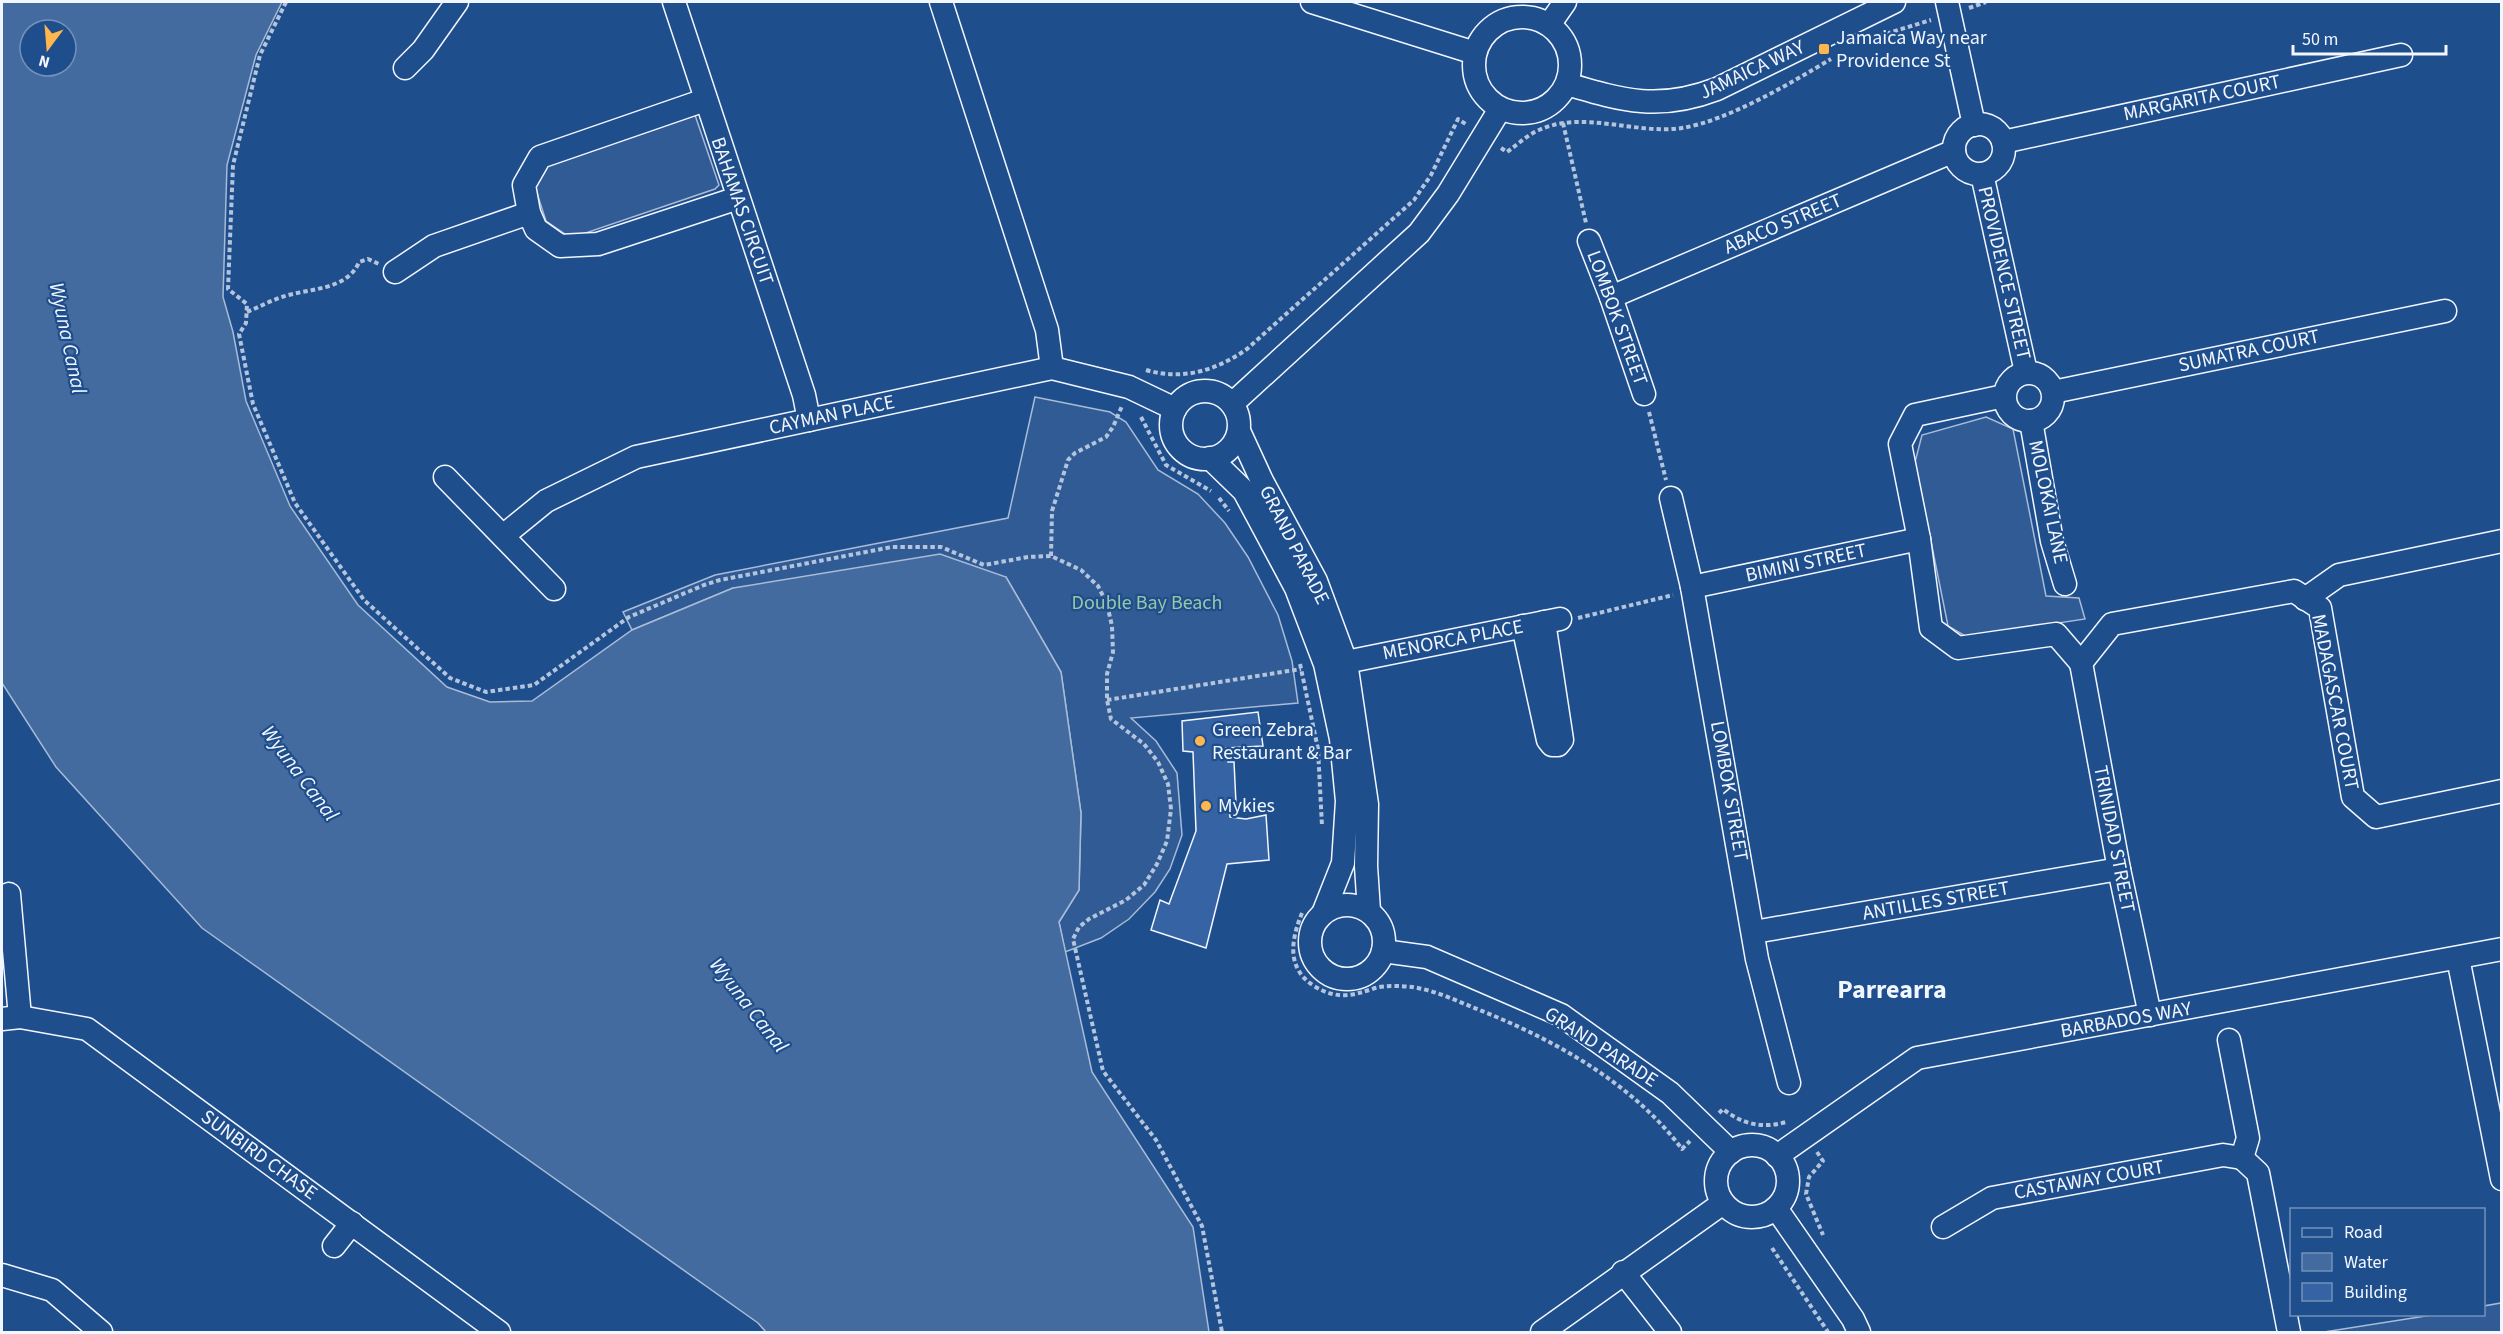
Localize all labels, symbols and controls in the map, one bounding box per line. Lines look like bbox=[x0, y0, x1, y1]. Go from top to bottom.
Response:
north arrow bbox=[18, 18, 78, 78]
scale bar bbox=[2293, 18, 2446, 56]
place label: Jamaica Way near Providence St bbox=[1836, 24, 1987, 75]
text: 50 m bbox=[2302, 27, 2338, 52]
street label: JAMAICA WAY bbox=[1695, 33, 1810, 107]
marker: Jamaica Way near Providence St bbox=[1817, 42, 1831, 56]
text: N bbox=[36, 49, 52, 73]
street label: MARGARITA COURT bbox=[2121, 68, 2284, 128]
street label: BAHAMAS CIRCUIT bbox=[704, 133, 781, 289]
street label: PROVIDENCE STREET bbox=[1970, 183, 2038, 363]
street label: ABACO STREET bbox=[1720, 186, 1847, 261]
street label: LOMBOK STREET bbox=[1580, 247, 1655, 390]
water label: Wyuna Canal bbox=[42, 280, 95, 397]
street label: SUMATRA COURT bbox=[2176, 322, 2322, 380]
street label: CAYMAN PLACE bbox=[767, 388, 897, 442]
street label: MOLOKAI LANE bbox=[2021, 438, 2075, 566]
street label: GRAND PARADE bbox=[1252, 481, 1336, 609]
street label: BIMINI STREET bbox=[1743, 536, 1869, 590]
park label: Double Bay Beach bbox=[1072, 589, 1222, 617]
street label: MADAGASCAR COURT bbox=[2304, 612, 2366, 793]
street label: MENORCA PLACE bbox=[1380, 613, 1526, 667]
place label: Green Zebra Restaurant & Bar bbox=[1212, 716, 1352, 767]
water label: Wyuna Canal bbox=[254, 719, 346, 828]
street label: LOMBOK STREET bbox=[1703, 719, 1755, 864]
marker: Green Zebra Restaurant & Bar bbox=[1193, 734, 1207, 748]
street label: TRINIDAD STREET bbox=[2086, 763, 2142, 915]
place label: Mykies bbox=[1218, 792, 1275, 820]
marker: Mykies bbox=[1199, 799, 1213, 813]
street label: ANTILLES STREET bbox=[1860, 874, 2012, 928]
water label: Wyuna Canal bbox=[702, 951, 796, 1059]
district label: Parrearra bbox=[1837, 971, 1947, 1008]
street label: BARBADOS WAY bbox=[2058, 995, 2194, 1045]
street label: GRAND PARADE bbox=[1539, 1000, 1663, 1094]
street label: SUNBIRD CHASE bbox=[195, 1103, 323, 1207]
street label: CASTAWAY COURT bbox=[2012, 1153, 2167, 1207]
legend bbox=[2290, 1208, 2485, 1316]
text: Road bbox=[2344, 1220, 2383, 1245]
text: Water bbox=[2344, 1250, 2388, 1275]
text: Building bbox=[2344, 1280, 2407, 1305]

